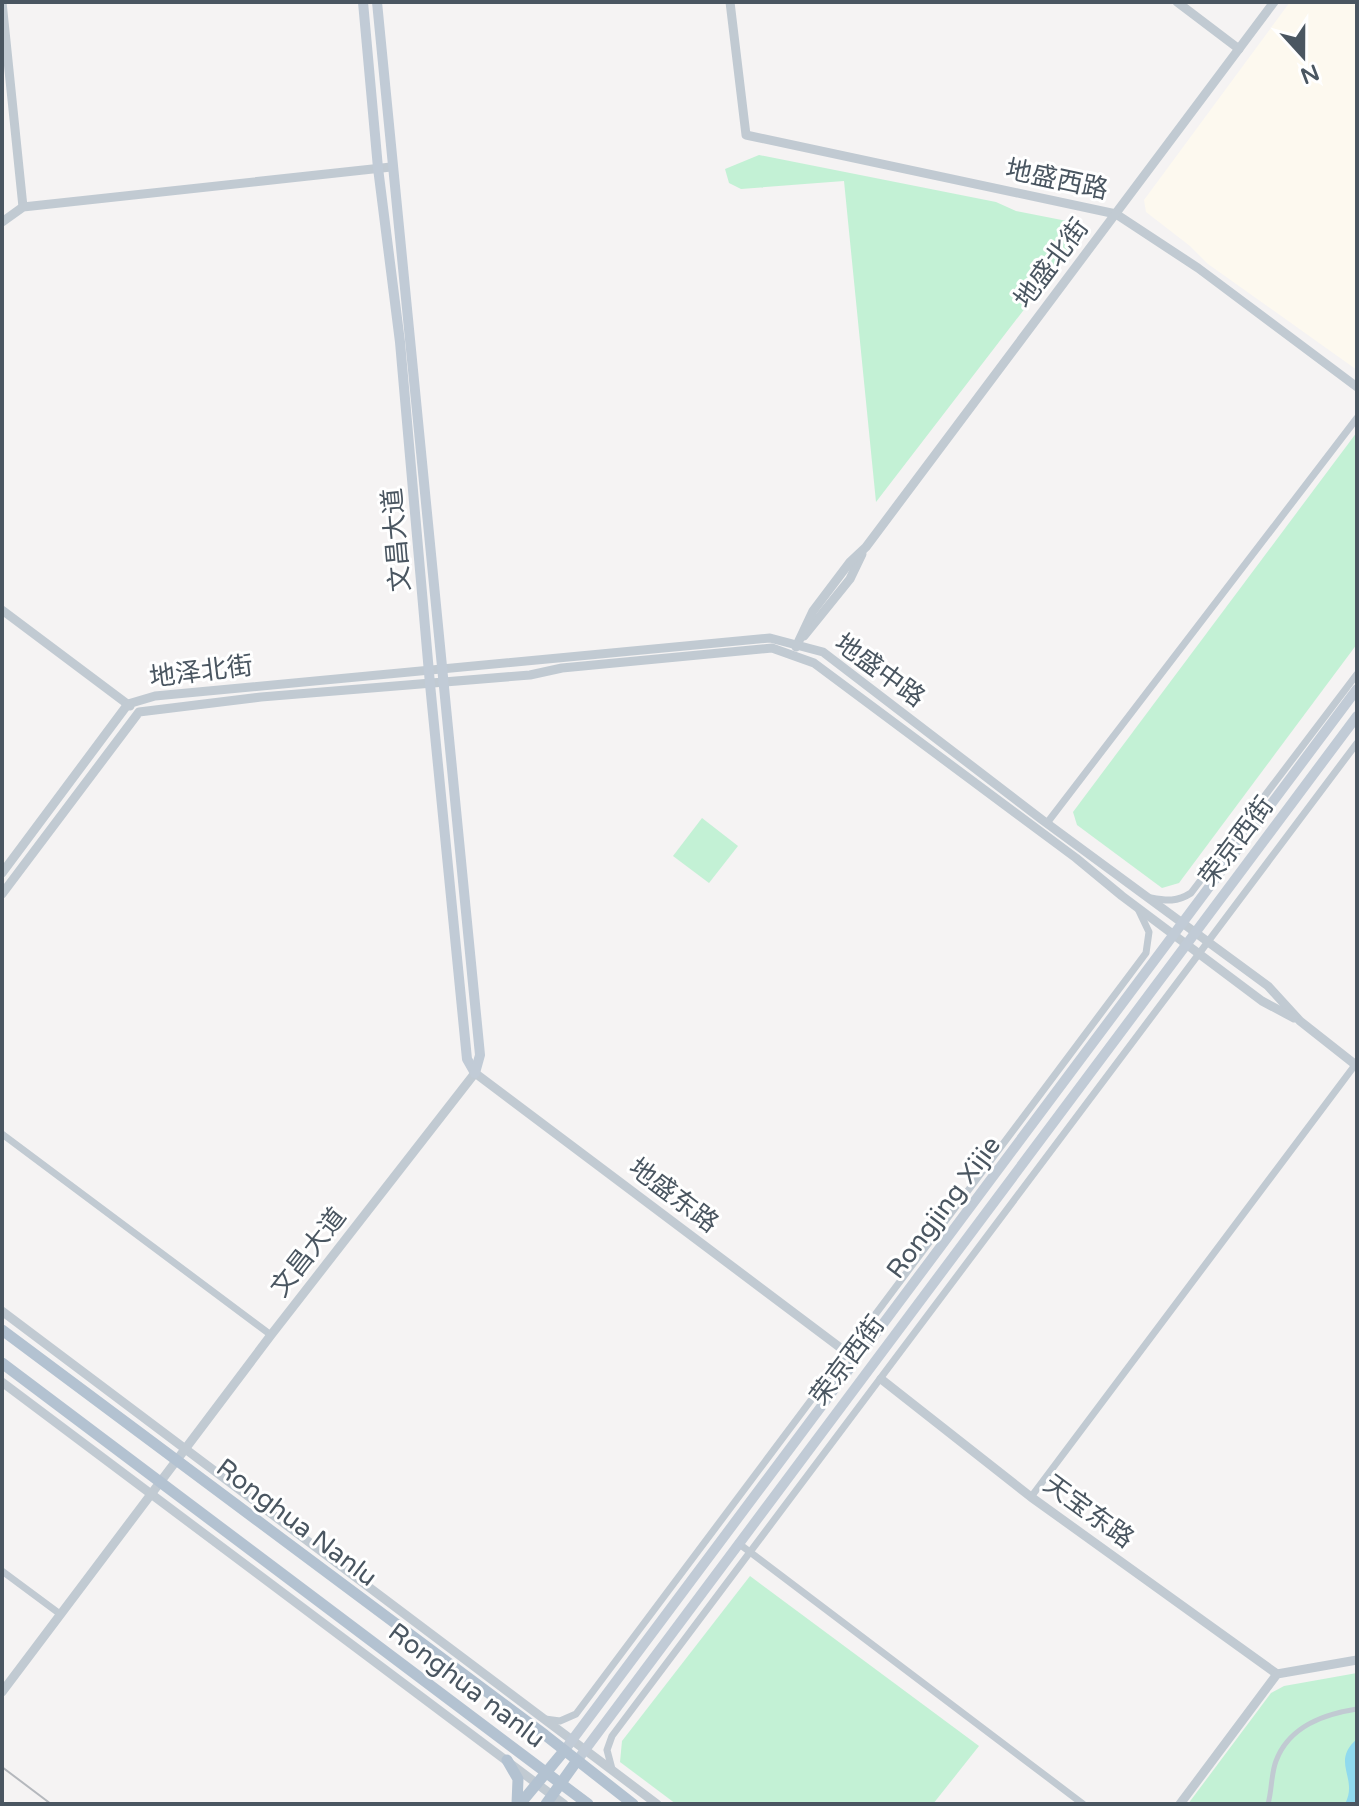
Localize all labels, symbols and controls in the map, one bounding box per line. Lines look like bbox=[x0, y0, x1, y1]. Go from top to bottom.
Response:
north arrow bbox=[1263, 16, 1343, 96]
text: N bbox=[1297, 58, 1323, 89]
street label: 地盛西路 bbox=[1003, 154, 1111, 205]
street label: 地盛北街 bbox=[1008, 212, 1095, 314]
street label: 文昌大道 bbox=[377, 487, 416, 593]
street label: 地盛中路 bbox=[829, 627, 931, 714]
street label: 地泽北街 bbox=[148, 650, 255, 693]
street label: 荣京西街 bbox=[1193, 790, 1280, 892]
street label: Rongjing Xijie bbox=[880, 1130, 1007, 1285]
street label: 地盛东路 bbox=[623, 1152, 725, 1239]
street label: 文昌大道 bbox=[264, 1202, 353, 1303]
street label: 荣京西街 bbox=[804, 1309, 891, 1411]
street label: Ronghua Nanlu bbox=[210, 1452, 383, 1593]
street label: 天宝东路 bbox=[1038, 1468, 1140, 1555]
street label: Ronghua nanlu bbox=[382, 1616, 551, 1754]

